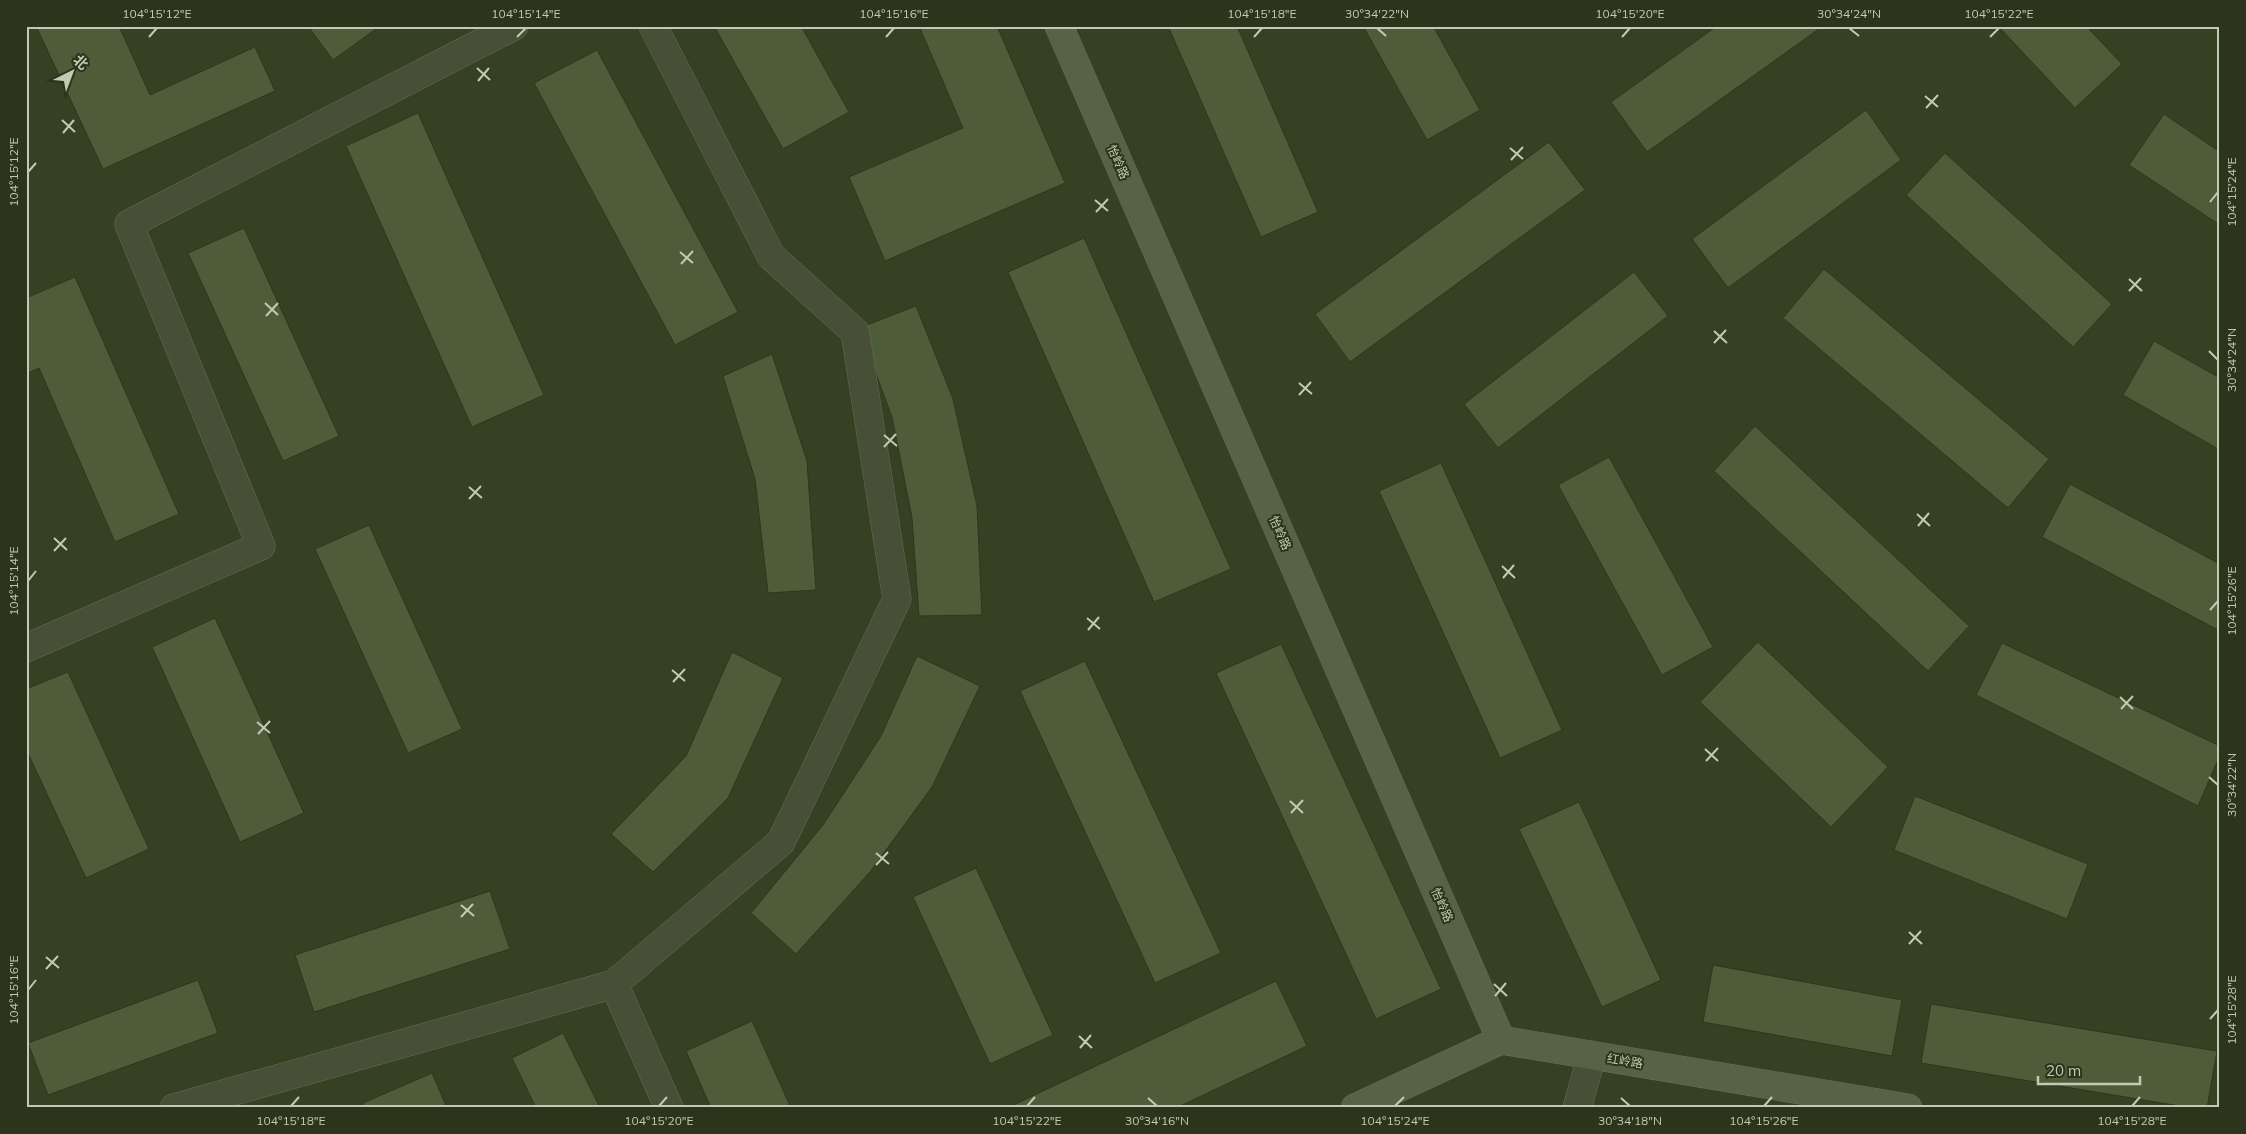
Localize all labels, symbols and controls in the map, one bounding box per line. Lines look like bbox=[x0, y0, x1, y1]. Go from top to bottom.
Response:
text: 104°15'12"E bbox=[122, 6, 192, 21]
text: 104°15'14"E bbox=[491, 6, 561, 21]
text: 104°15'16"E bbox=[859, 6, 929, 21]
text: 104°15'18"E bbox=[1227, 6, 1297, 21]
text: 30°34'22"N bbox=[1345, 6, 1409, 21]
text: 104°15'20"E bbox=[1595, 6, 1665, 21]
text: 30°34'24"N bbox=[1817, 6, 1881, 21]
text: 104°15'22"E bbox=[1964, 6, 2034, 21]
north arrow bbox=[48, 48, 98, 98]
text: 北 bbox=[69, 51, 92, 74]
text: 104°15'12"E bbox=[6, 137, 21, 207]
street label: 怡岭路 bbox=[1104, 142, 1133, 181]
text: 104°15'24"E bbox=[2224, 157, 2239, 227]
text: 30°34'24"N bbox=[2224, 328, 2239, 392]
street label: 怡岭路 bbox=[1266, 513, 1295, 552]
text: 104°15'14"E bbox=[6, 546, 21, 616]
text: 104°15'26"E bbox=[2224, 566, 2239, 636]
text: 30°34'22"N bbox=[2224, 753, 2239, 817]
street label: 怡岭路 bbox=[1428, 885, 1457, 924]
text: 104°15'16"E bbox=[6, 955, 21, 1025]
text: 104°15'28"E bbox=[2224, 975, 2239, 1045]
street label: 红岭路 bbox=[1606, 1050, 1644, 1071]
scale bar bbox=[2038, 1054, 2141, 1086]
text: 20 m bbox=[2046, 1061, 2081, 1080]
text: 104°15'18"E bbox=[256, 1113, 326, 1128]
text: 104°15'20"E bbox=[624, 1113, 694, 1128]
text: 104°15'22"E bbox=[992, 1113, 1062, 1128]
text: 30°34'16"N bbox=[1125, 1113, 1189, 1128]
text: 104°15'24"E bbox=[1360, 1113, 1430, 1128]
text: 30°34'18"N bbox=[1598, 1113, 1662, 1128]
text: 104°15'26"E bbox=[1729, 1113, 1799, 1128]
text: 104°15'28"E bbox=[2097, 1113, 2167, 1128]

